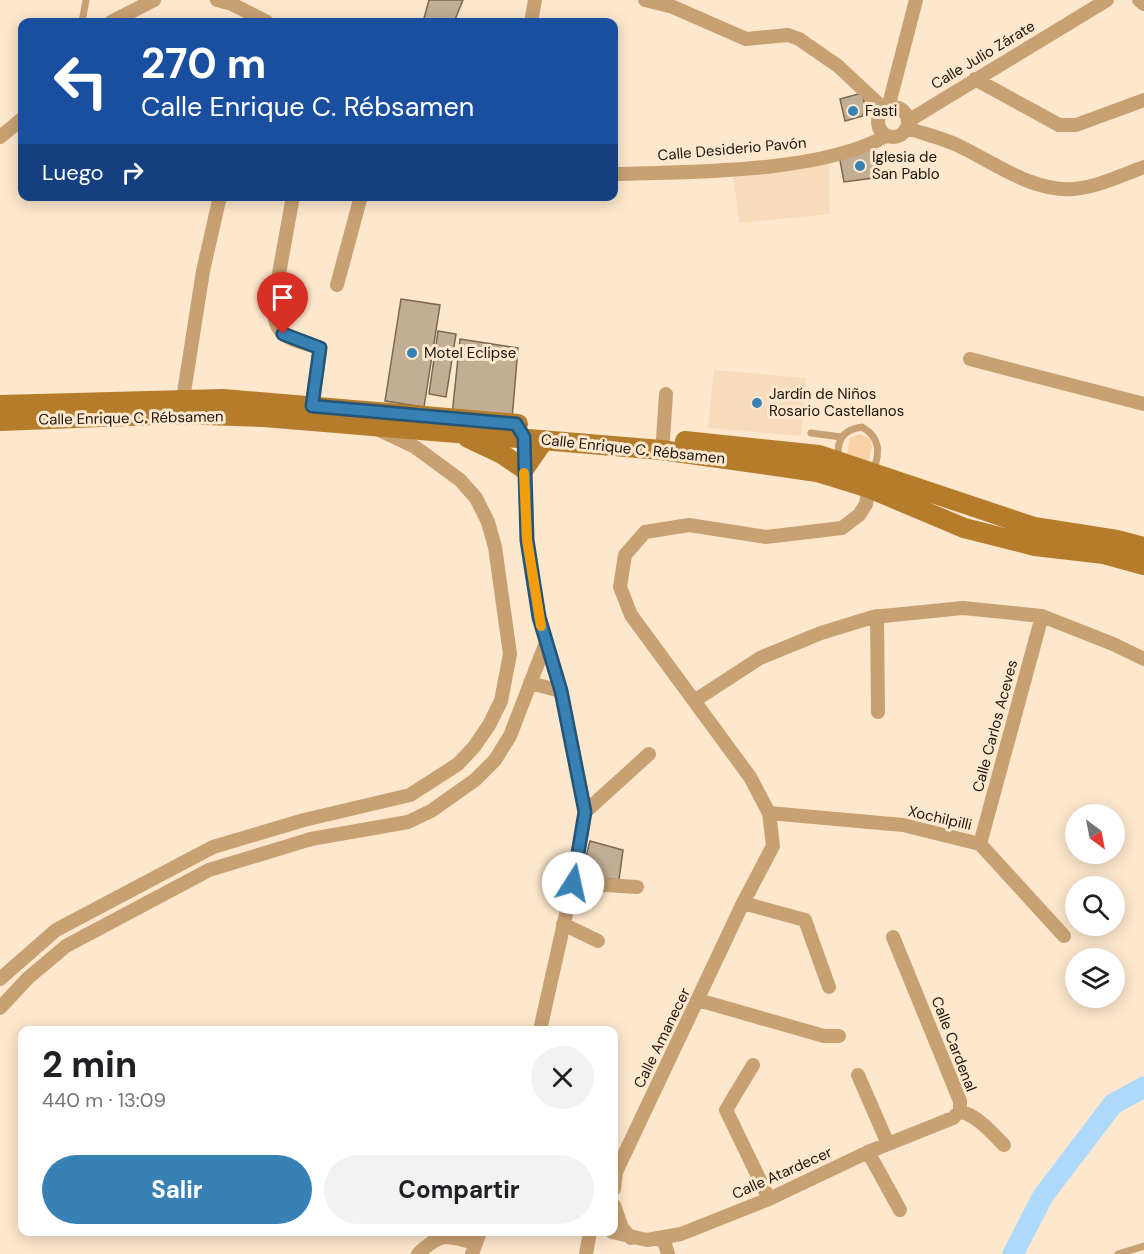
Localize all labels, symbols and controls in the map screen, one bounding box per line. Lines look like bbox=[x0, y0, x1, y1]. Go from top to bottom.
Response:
street label: Calle Julio Zárate bbox=[927, 16, 1039, 94]
text: 270 m bbox=[141, 36, 266, 91]
icon: left bbox=[42, 42, 120, 120]
text: Calle Enrique C. Rébsamen bbox=[141, 89, 474, 124]
place label: Fasti bbox=[865, 101, 897, 121]
marker: Fasti bbox=[846, 104, 860, 118]
street label: Calle Desiderio Pavón bbox=[657, 133, 807, 165]
place label: Iglesia de San Pablo bbox=[872, 147, 940, 184]
icon: right bbox=[116, 156, 149, 189]
text: Luego bbox=[42, 158, 104, 187]
marker: Iglesia de San Pablo bbox=[853, 159, 867, 173]
pin bbox=[257, 272, 308, 334]
icon: arrive bbox=[266, 281, 299, 314]
place label: Motel Eclipse bbox=[424, 343, 516, 363]
marker: Motel Eclipse bbox=[405, 346, 419, 360]
place label: Jardín de Niños Rosario Castellanos bbox=[769, 384, 904, 421]
marker: Jardín de Niños Rosario Castellanos bbox=[750, 396, 764, 410]
street label: Calle Enrique C. Rébsamen bbox=[38, 406, 224, 430]
street label: Calle Enrique C. Rébsamen bbox=[540, 429, 726, 469]
street label: Calle Carlos Aceves bbox=[968, 658, 1022, 794]
street label: Xochilpilli bbox=[906, 801, 974, 835]
north arrow bbox=[1065, 804, 1125, 864]
map controls bbox=[1065, 804, 1125, 1008]
position arrow bbox=[541, 851, 605, 915]
button: search bbox=[1065, 876, 1125, 936]
button: layers bbox=[1065, 948, 1125, 1008]
street label: Calle Amanecer bbox=[629, 984, 695, 1092]
street label: Calle Cardenal bbox=[927, 994, 981, 1094]
text: 2 min bbox=[42, 1041, 137, 1088]
button: close bbox=[531, 1046, 594, 1109]
text: 440 m · 13:09 bbox=[42, 1087, 166, 1113]
street label: Calle Atardecer bbox=[729, 1142, 836, 1204]
button: Salir bbox=[42, 1155, 312, 1224]
button: Compartir bbox=[324, 1155, 594, 1224]

